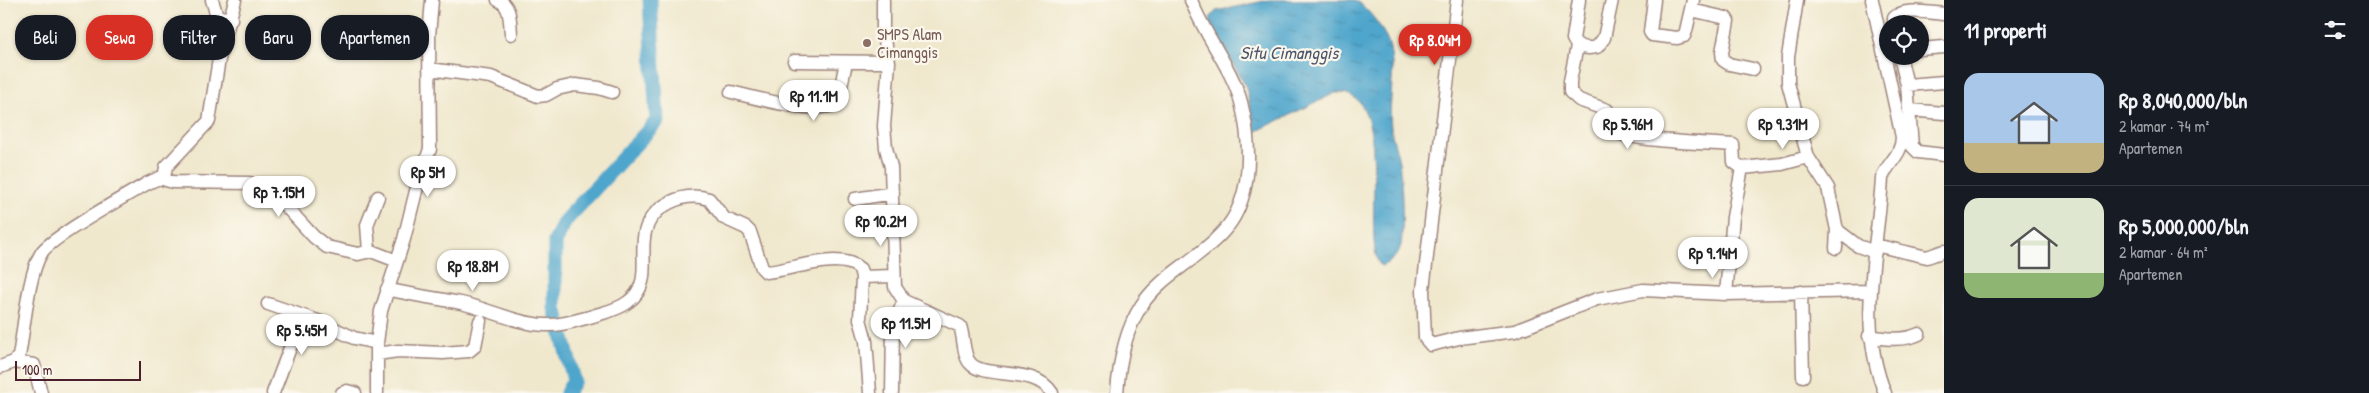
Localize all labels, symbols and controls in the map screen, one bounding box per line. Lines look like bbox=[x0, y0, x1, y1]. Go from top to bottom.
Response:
chip: Beli bbox=[15, 15, 76, 60]
chip: Sewa bbox=[86, 15, 153, 60]
chip: Filter bbox=[163, 15, 235, 60]
chip: Baru bbox=[245, 15, 311, 60]
chip: Apartemen bbox=[321, 15, 429, 60]
map controls bbox=[1879, 15, 1929, 65]
button: locate bbox=[1879, 15, 1929, 65]
text: 11 properti bbox=[1964, 16, 2047, 45]
icon: filters bbox=[2321, 16, 2349, 44]
place label: SMPS Alam Cimanggis bbox=[877, 23, 942, 63]
pin: Rp 8.04M bbox=[1383, 23, 1487, 66]
text: Rp 8.04M bbox=[1410, 29, 1460, 51]
marker: SMPS Alam Cimanggis bbox=[861, 37, 873, 49]
water label: Situ Cimanggis bbox=[1240, 40, 1340, 65]
pin: Rp 11.1M bbox=[762, 80, 866, 122]
text: Rp 11.1M bbox=[790, 85, 838, 107]
text: Rp 8,040,000/bln bbox=[2119, 86, 2247, 115]
icon: home bbox=[2004, 93, 2064, 153]
pin: Rp 5.96M bbox=[1576, 108, 1680, 150]
pin: Rp 9.31M bbox=[1731, 108, 1835, 150]
text: Rp 5.96M bbox=[1603, 113, 1653, 135]
text: Rp 9.31M bbox=[1758, 113, 1808, 135]
text: 2 kamar · 74 m² bbox=[2119, 115, 2209, 137]
text: Apartemen bbox=[2119, 137, 2182, 159]
pin: Rp 5M bbox=[393, 156, 463, 198]
text: Rp 5M bbox=[411, 161, 445, 183]
pin: Rp 7.15M bbox=[227, 176, 331, 218]
text: Rp 7.15M bbox=[253, 181, 305, 203]
pin: Rp 10.2M bbox=[829, 204, 933, 247]
text: Rp 10.2M bbox=[855, 210, 907, 232]
text: Rp 5,000,000/bln bbox=[2119, 212, 2249, 241]
icon: home bbox=[2004, 218, 2064, 278]
pin: Rp 9.14M bbox=[1661, 236, 1765, 279]
text: 2 kamar · 64 m² bbox=[2119, 241, 2208, 263]
text: Rp 9.14M bbox=[1689, 242, 1737, 264]
pin: Rp 18.8M bbox=[421, 250, 525, 292]
text: Rp 18.8M bbox=[448, 255, 498, 277]
text: Apartemen bbox=[2119, 263, 2182, 285]
pin: Rp 11.5M bbox=[854, 306, 958, 349]
text: Rp 11.5M bbox=[881, 312, 931, 334]
pin: Rp 5.45M bbox=[250, 314, 354, 356]
text: Rp 5.45M bbox=[277, 319, 327, 341]
scale bar bbox=[15, 358, 141, 381]
text: 100 m bbox=[22, 360, 52, 379]

